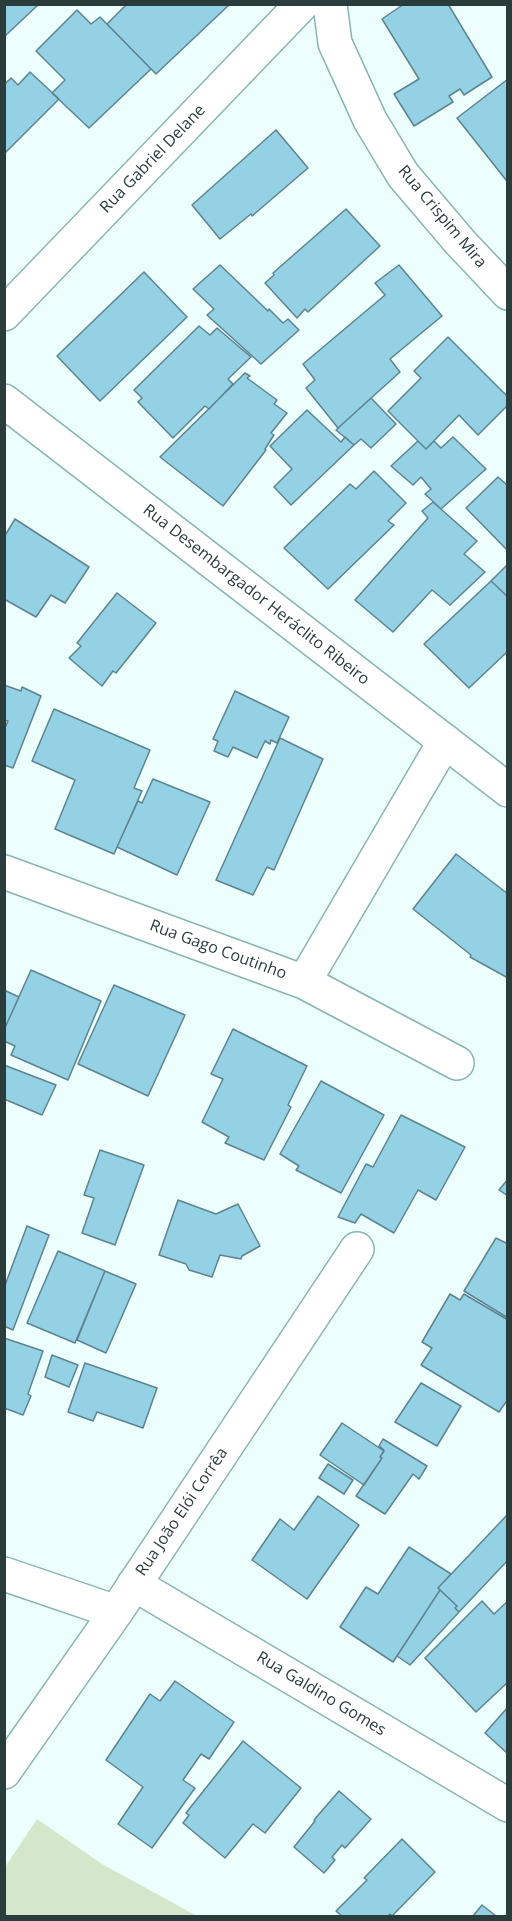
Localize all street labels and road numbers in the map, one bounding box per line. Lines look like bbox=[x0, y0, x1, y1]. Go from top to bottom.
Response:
street label: Rua Gabriel Delane bbox=[96, 101, 210, 217]
street label: Rua Crispim Mira bbox=[394, 162, 490, 272]
street label: Rua Desembargador Heráclito Ribeiro bbox=[139, 501, 373, 689]
street label: Rua Gago Coutinho bbox=[147, 916, 289, 984]
street label: Rua João Elói Corrêa bbox=[132, 1444, 232, 1580]
street label: Rua Galdino Gomes bbox=[253, 1648, 389, 1740]

